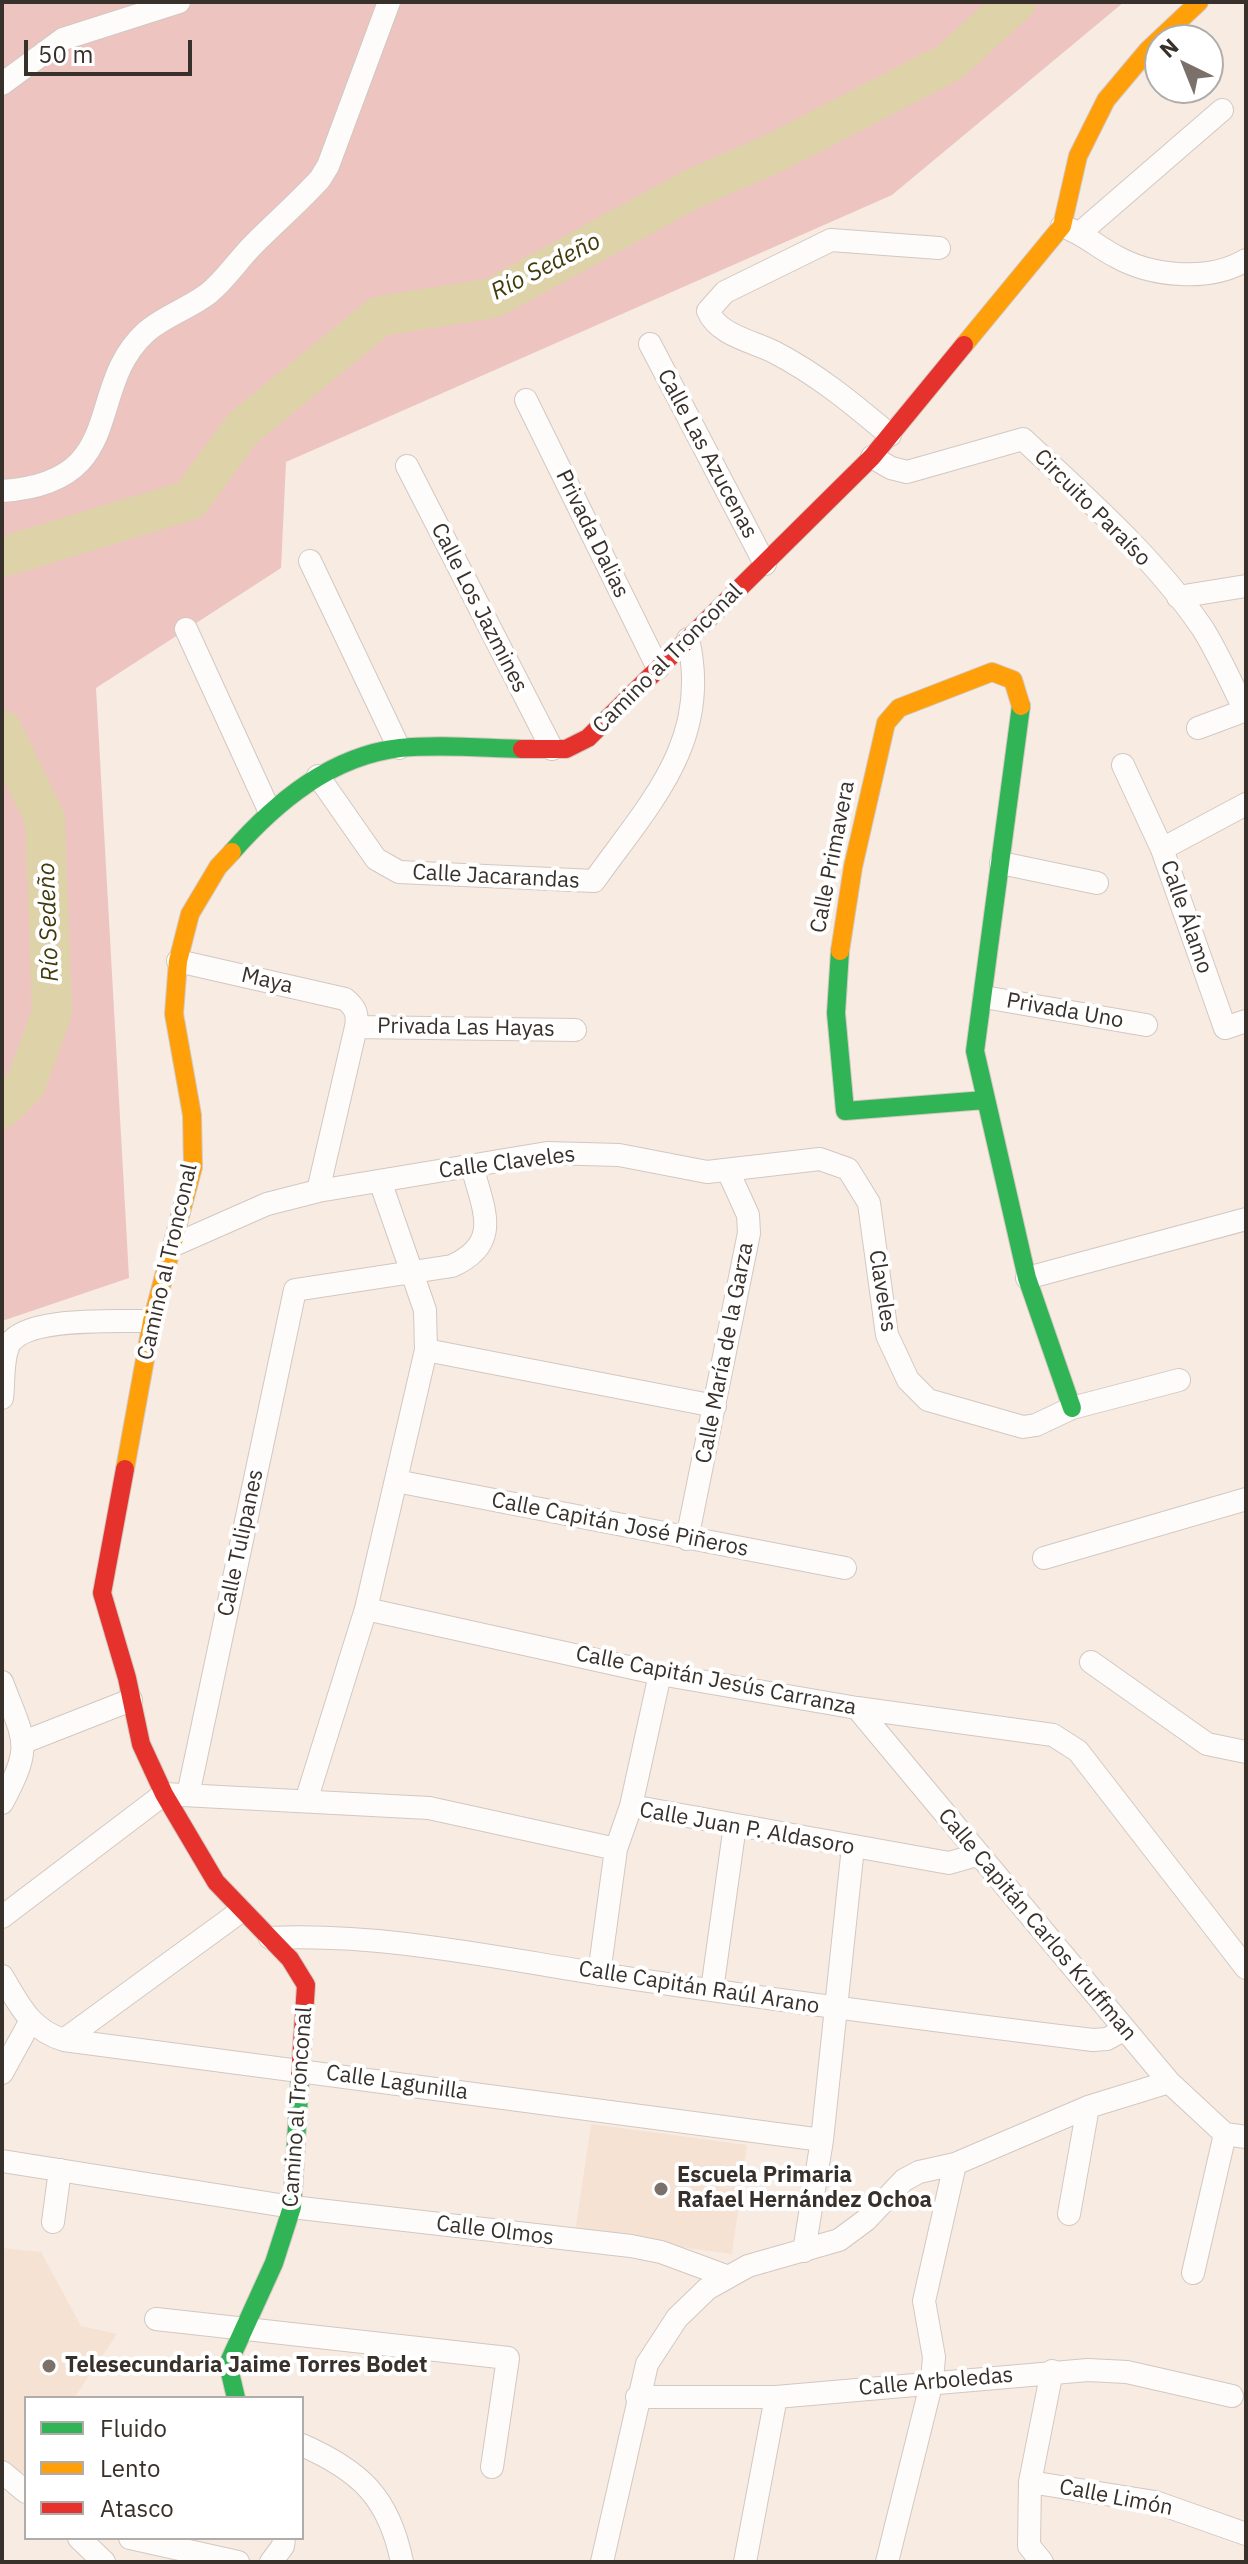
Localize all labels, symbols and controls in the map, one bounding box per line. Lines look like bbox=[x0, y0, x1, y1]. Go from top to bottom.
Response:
scale bar bbox=[28, 24, 196, 74]
north arrow bbox=[1144, 24, 1224, 104]
text: N bbox=[1153, 32, 1184, 64]
text: 50 m bbox=[38, 38, 93, 70]
water label: Río Sedeño bbox=[486, 227, 606, 307]
street label: Calle Las Azucenas bbox=[651, 365, 763, 543]
street label: Circuito Paraíso bbox=[1028, 444, 1156, 572]
street label: Privada Dalias bbox=[550, 466, 634, 602]
street label: Calle Los Jazmines bbox=[425, 519, 533, 697]
street label: Camino al Tronconal bbox=[588, 579, 748, 739]
street label: Calle Primavera bbox=[805, 779, 861, 935]
street label: Calle Álamo bbox=[1154, 857, 1218, 977]
street label: Calle Jacarandas bbox=[412, 859, 580, 895]
water label: Río Sedeño bbox=[33, 862, 65, 982]
street label: Maya bbox=[239, 962, 295, 1000]
street label: Privada Uno bbox=[1004, 988, 1126, 1034]
street label: Privada Las Hayas bbox=[377, 1013, 555, 1043]
street label: Calle Claveles bbox=[437, 1142, 577, 1184]
street label: Camino al Tronconal bbox=[133, 1161, 203, 1363]
street label: Calle María de la Garza bbox=[691, 1240, 759, 1466]
street label: Claveles bbox=[862, 1248, 902, 1334]
street label: Calle Tulipanes bbox=[213, 1467, 269, 1619]
street label: Calle Capitán José Piñeros bbox=[489, 1487, 751, 1563]
street label: Calle Capitán Jesús Carranza bbox=[573, 1641, 859, 1721]
street label: Calle Juan P. Aldasoro bbox=[637, 1797, 857, 1861]
street label: Calle Capitán Carlos Kruffman bbox=[932, 1803, 1142, 2047]
street label: Calle Capitán Raúl Arano bbox=[577, 1956, 821, 2020]
street label: Camino al Tronconal bbox=[278, 2006, 318, 2208]
street label: Calle Lagunilla bbox=[324, 2060, 470, 2106]
place label: Escuela Primaria Rafael Hernández Ochoa bbox=[677, 2163, 932, 2214]
marker: Escuela Primaria Rafael Hernández Ochoa bbox=[652, 2180, 670, 2198]
street label: Calle Olmos bbox=[435, 2211, 555, 2251]
place label: Telesecundaria Jaime Torres Bodet bbox=[65, 2353, 427, 2379]
marker: Telesecundaria Jaime Torres Bodet bbox=[40, 2357, 58, 2375]
street label: Calle Arboledas bbox=[858, 2362, 1014, 2402]
legend bbox=[24, 2396, 304, 2540]
text: Fluido bbox=[100, 2412, 167, 2444]
text: Lento bbox=[100, 2452, 160, 2484]
street label: Calle Limón bbox=[1057, 2474, 1175, 2522]
text: Atasco bbox=[100, 2492, 174, 2524]

